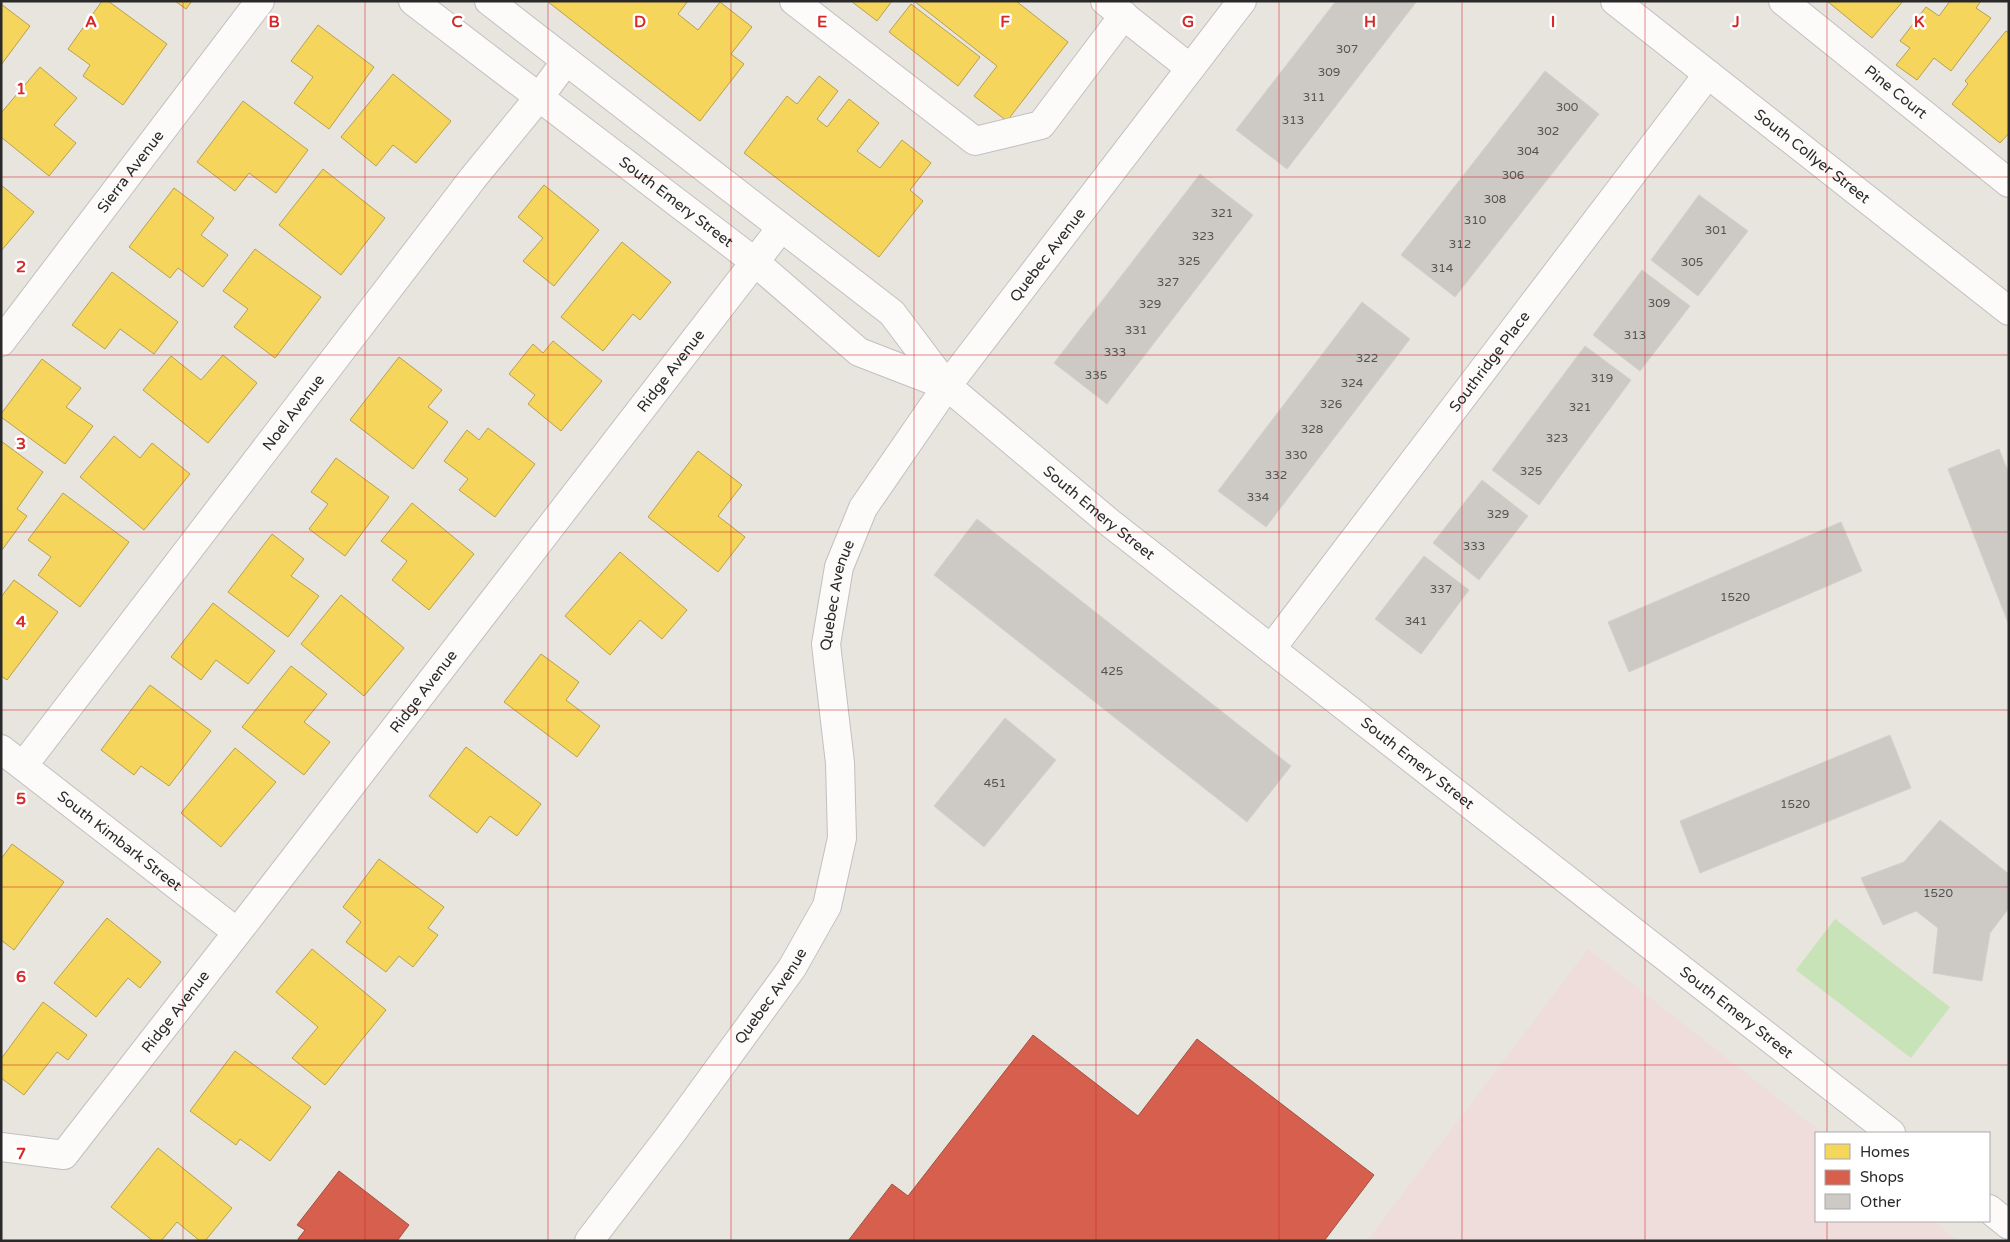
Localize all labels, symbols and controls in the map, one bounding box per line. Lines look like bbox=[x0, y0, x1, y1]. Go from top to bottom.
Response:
text: A bbox=[85, 12, 97, 32]
text: B bbox=[268, 12, 280, 32]
text: C bbox=[451, 12, 463, 32]
text: D bbox=[634, 12, 646, 32]
text: E bbox=[817, 12, 827, 32]
text: F bbox=[1000, 12, 1010, 32]
text: G bbox=[1182, 12, 1194, 32]
text: H bbox=[1364, 12, 1376, 32]
text: I bbox=[1551, 12, 1555, 32]
text: J bbox=[1731, 12, 1740, 32]
text: K bbox=[1914, 12, 1925, 32]
house number: 307 bbox=[1336, 42, 1358, 56]
street label: Pine Court bbox=[1861, 61, 1931, 123]
house number: 309 bbox=[1318, 65, 1340, 79]
text: 1 bbox=[16, 79, 26, 99]
house number: 311 bbox=[1303, 90, 1325, 104]
house number: 300 bbox=[1556, 100, 1579, 114]
street label: South Collyer Street bbox=[1751, 105, 1874, 207]
house number: 313 bbox=[1282, 113, 1304, 127]
house number: 302 bbox=[1537, 124, 1559, 138]
street label: Sierra Avenue bbox=[93, 127, 168, 216]
house number: 304 bbox=[1517, 144, 1540, 158]
street label: South Emery Street bbox=[616, 153, 737, 251]
house number: 306 bbox=[1502, 168, 1524, 182]
house number: 308 bbox=[1484, 192, 1506, 206]
street label: Quebec Avenue bbox=[1006, 204, 1089, 305]
house number: 321 bbox=[1211, 206, 1233, 220]
house number: 310 bbox=[1464, 213, 1487, 227]
house number: 301 bbox=[1705, 223, 1727, 237]
house number: 323 bbox=[1192, 229, 1214, 243]
house number: 312 bbox=[1449, 237, 1471, 251]
house number: 325 bbox=[1178, 254, 1200, 268]
house number: 305 bbox=[1681, 255, 1703, 269]
text: 2 bbox=[16, 257, 26, 277]
house number: 314 bbox=[1431, 261, 1454, 275]
house number: 327 bbox=[1157, 275, 1179, 289]
house number: 309 bbox=[1648, 296, 1670, 310]
house number: 329 bbox=[1139, 297, 1161, 311]
street label: Southridge Place bbox=[1445, 308, 1533, 416]
house number: 331 bbox=[1125, 323, 1147, 337]
street label: Ridge Avenue bbox=[633, 326, 708, 416]
house number: 313 bbox=[1624, 328, 1646, 342]
house number: 333 bbox=[1104, 345, 1126, 359]
house number: 322 bbox=[1356, 351, 1378, 365]
house number: 335 bbox=[1085, 368, 1107, 382]
street label: Noel Avenue bbox=[259, 371, 328, 454]
house number: 319 bbox=[1591, 371, 1613, 385]
house number: 324 bbox=[1341, 376, 1364, 390]
house number: 326 bbox=[1320, 397, 1342, 411]
house number: 321 bbox=[1569, 400, 1591, 414]
house number: 328 bbox=[1301, 422, 1323, 436]
house number: 323 bbox=[1546, 431, 1568, 445]
text: 3 bbox=[16, 434, 26, 454]
house number: 330 bbox=[1285, 448, 1308, 462]
street label: South Emery Street bbox=[1040, 462, 1159, 564]
house number: 325 bbox=[1520, 464, 1542, 478]
house number: 332 bbox=[1265, 468, 1287, 482]
house number: 334 bbox=[1247, 490, 1270, 504]
house number: 329 bbox=[1487, 507, 1509, 521]
street label: Quebec Avenue bbox=[816, 537, 858, 652]
house number: 333 bbox=[1463, 539, 1485, 553]
house number: 337 bbox=[1430, 582, 1452, 596]
house number: 1520 bbox=[1720, 590, 1751, 604]
text: 4 bbox=[16, 612, 26, 632]
house number: 341 bbox=[1405, 614, 1427, 628]
street label: Ridge Avenue bbox=[386, 647, 461, 736]
house number: 425 bbox=[1101, 664, 1123, 678]
street label: South Emery Street bbox=[1357, 713, 1478, 813]
house number: 451 bbox=[984, 776, 1006, 790]
street label: South Kimbark Street bbox=[54, 787, 186, 895]
text: 5 bbox=[16, 789, 26, 809]
house number: 1520 bbox=[1780, 797, 1811, 811]
house number: 1520 bbox=[1923, 886, 1954, 900]
street label: Quebec Avenue bbox=[731, 945, 810, 1048]
street label: South Emery Street bbox=[1676, 963, 1797, 1062]
text: 6 bbox=[16, 967, 26, 987]
street label: Ridge Avenue bbox=[138, 967, 213, 1057]
legend bbox=[1815, 1132, 1990, 1222]
text: Homes bbox=[1860, 1143, 1910, 1161]
text: 7 bbox=[16, 1144, 26, 1164]
text: Shops bbox=[1860, 1168, 1904, 1186]
text: Other bbox=[1860, 1193, 1902, 1211]

